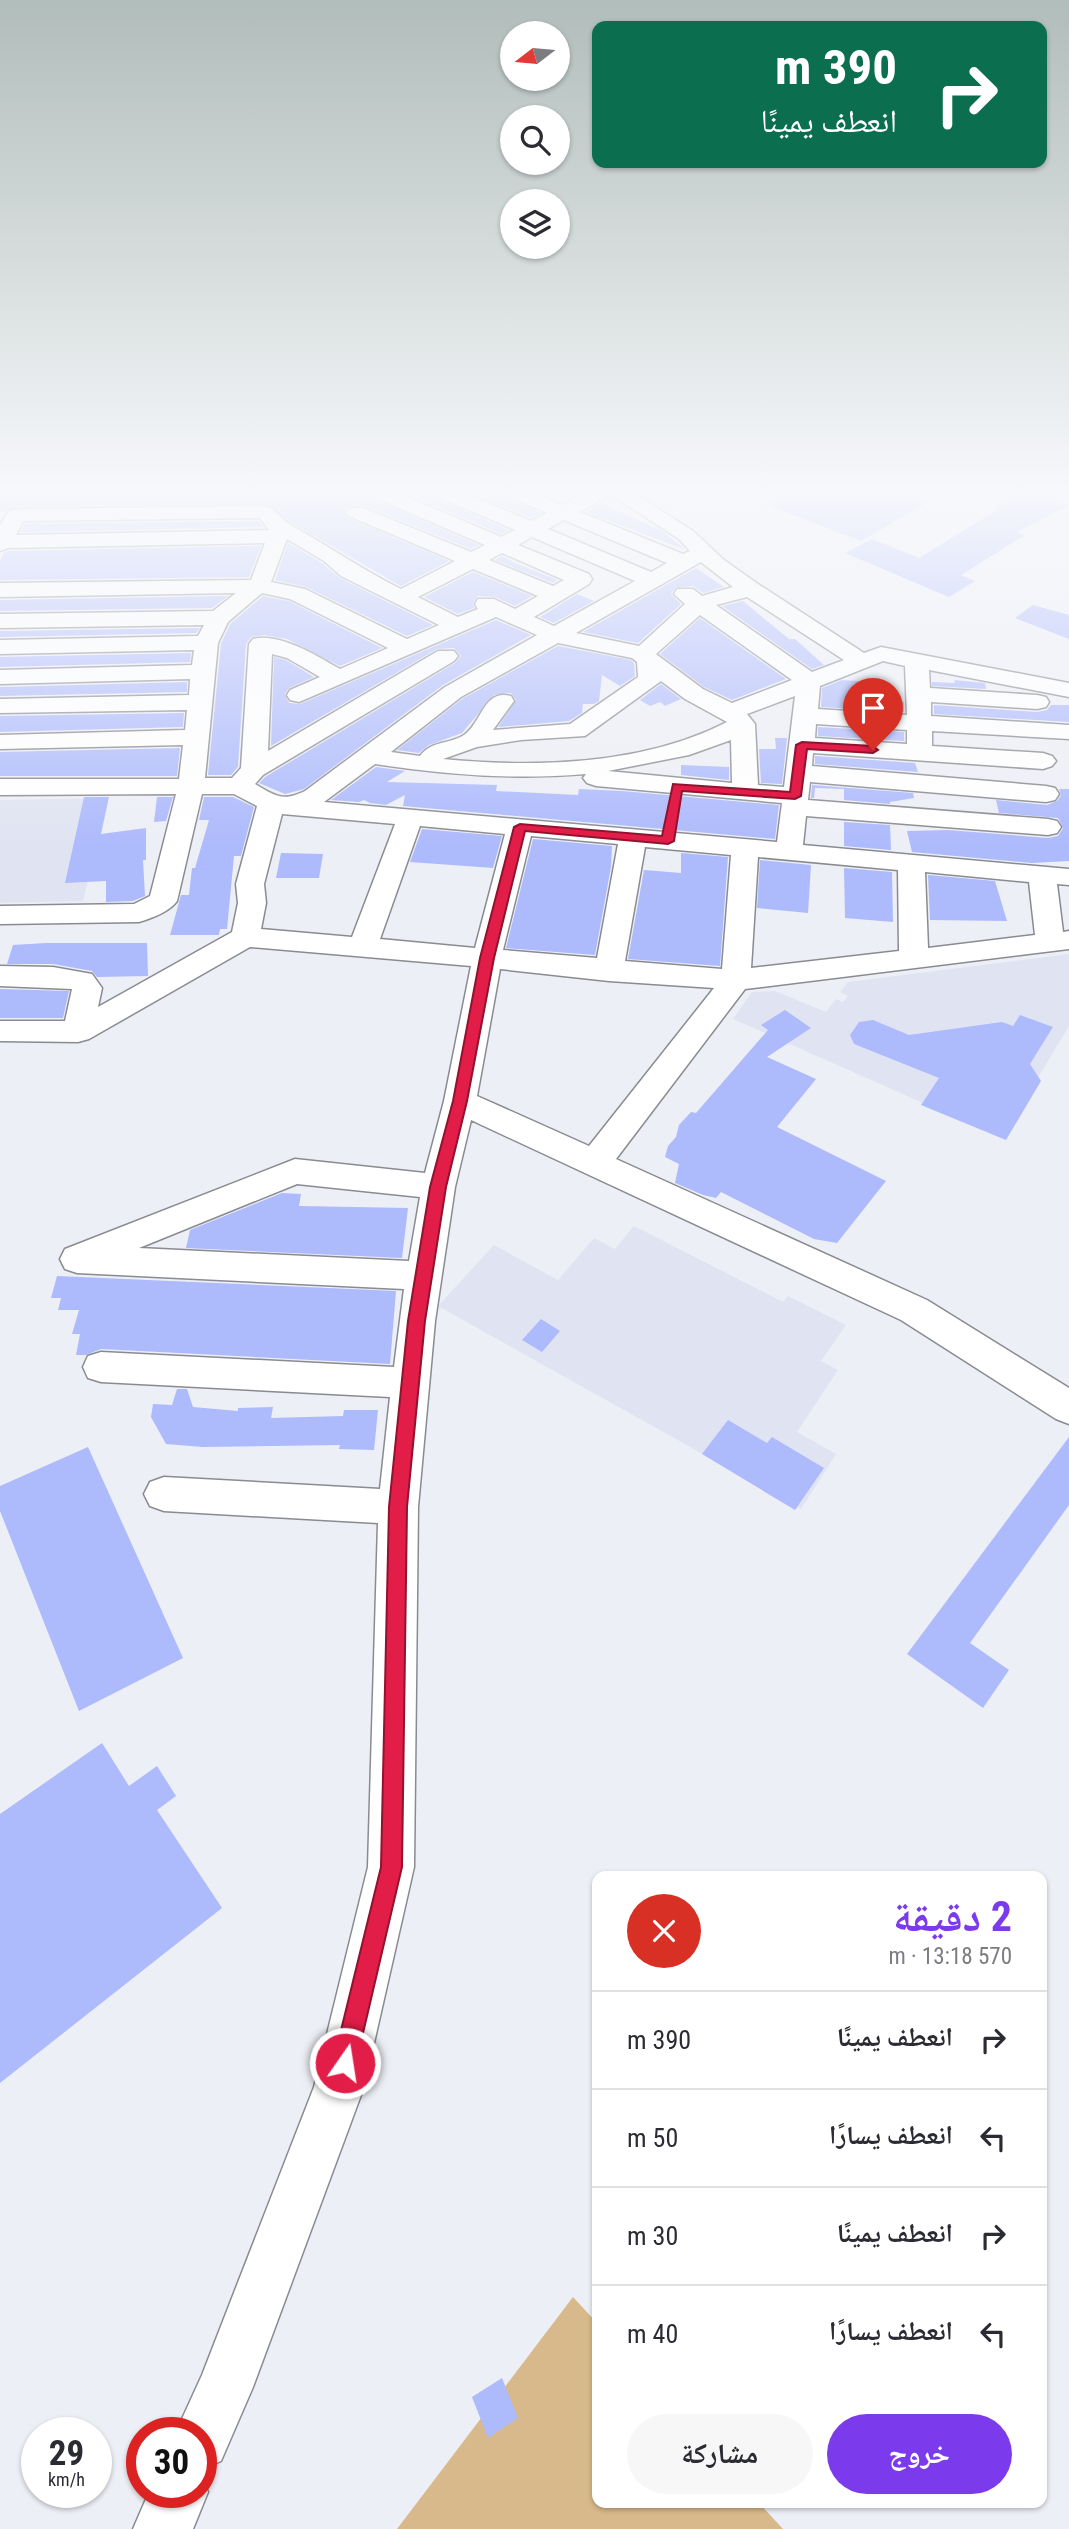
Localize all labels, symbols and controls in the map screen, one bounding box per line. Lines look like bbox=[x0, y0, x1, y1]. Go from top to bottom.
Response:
north arrow bbox=[500, 21, 570, 91]
map controls bbox=[500, 21, 570, 259]
text: 390 m bbox=[775, 39, 897, 96]
icon: right bbox=[921, 49, 1012, 140]
text: انعطف يمينًا bbox=[761, 102, 897, 140]
button: search bbox=[500, 105, 570, 175]
button: layers bbox=[500, 189, 570, 259]
pin bbox=[843, 678, 903, 750]
icon: arrive bbox=[854, 689, 892, 727]
text: 2 دقيقة bbox=[893, 1892, 1012, 1941]
button: close bbox=[627, 1894, 701, 1968]
text: 570 m · 13:18 bbox=[888, 1943, 1012, 1970]
icon: right bbox=[974, 2021, 1012, 2059]
text: انعطف يمينًا bbox=[837, 2022, 953, 2052]
text: 390 m bbox=[627, 2025, 691, 2055]
position arrow bbox=[308, 2026, 382, 2100]
icon: left bbox=[974, 2119, 1012, 2157]
text: انعطف يسارًا bbox=[829, 2120, 953, 2150]
text: 50 m bbox=[627, 2123, 678, 2153]
icon: right bbox=[974, 2217, 1012, 2255]
text: انعطف يمينًا bbox=[837, 2218, 953, 2248]
text: 30 m bbox=[627, 2221, 678, 2251]
icon: left bbox=[974, 2315, 1012, 2353]
text: انعطف يسارًا bbox=[829, 2316, 953, 2346]
text: 40 m bbox=[627, 2319, 678, 2349]
button: مشاركة bbox=[627, 2414, 813, 2494]
button: خروج bbox=[827, 2414, 1012, 2494]
speed limit sign: 30 bbox=[126, 2417, 217, 2508]
text: 29 bbox=[49, 2433, 84, 2474]
text: km/h bbox=[48, 2469, 85, 2490]

